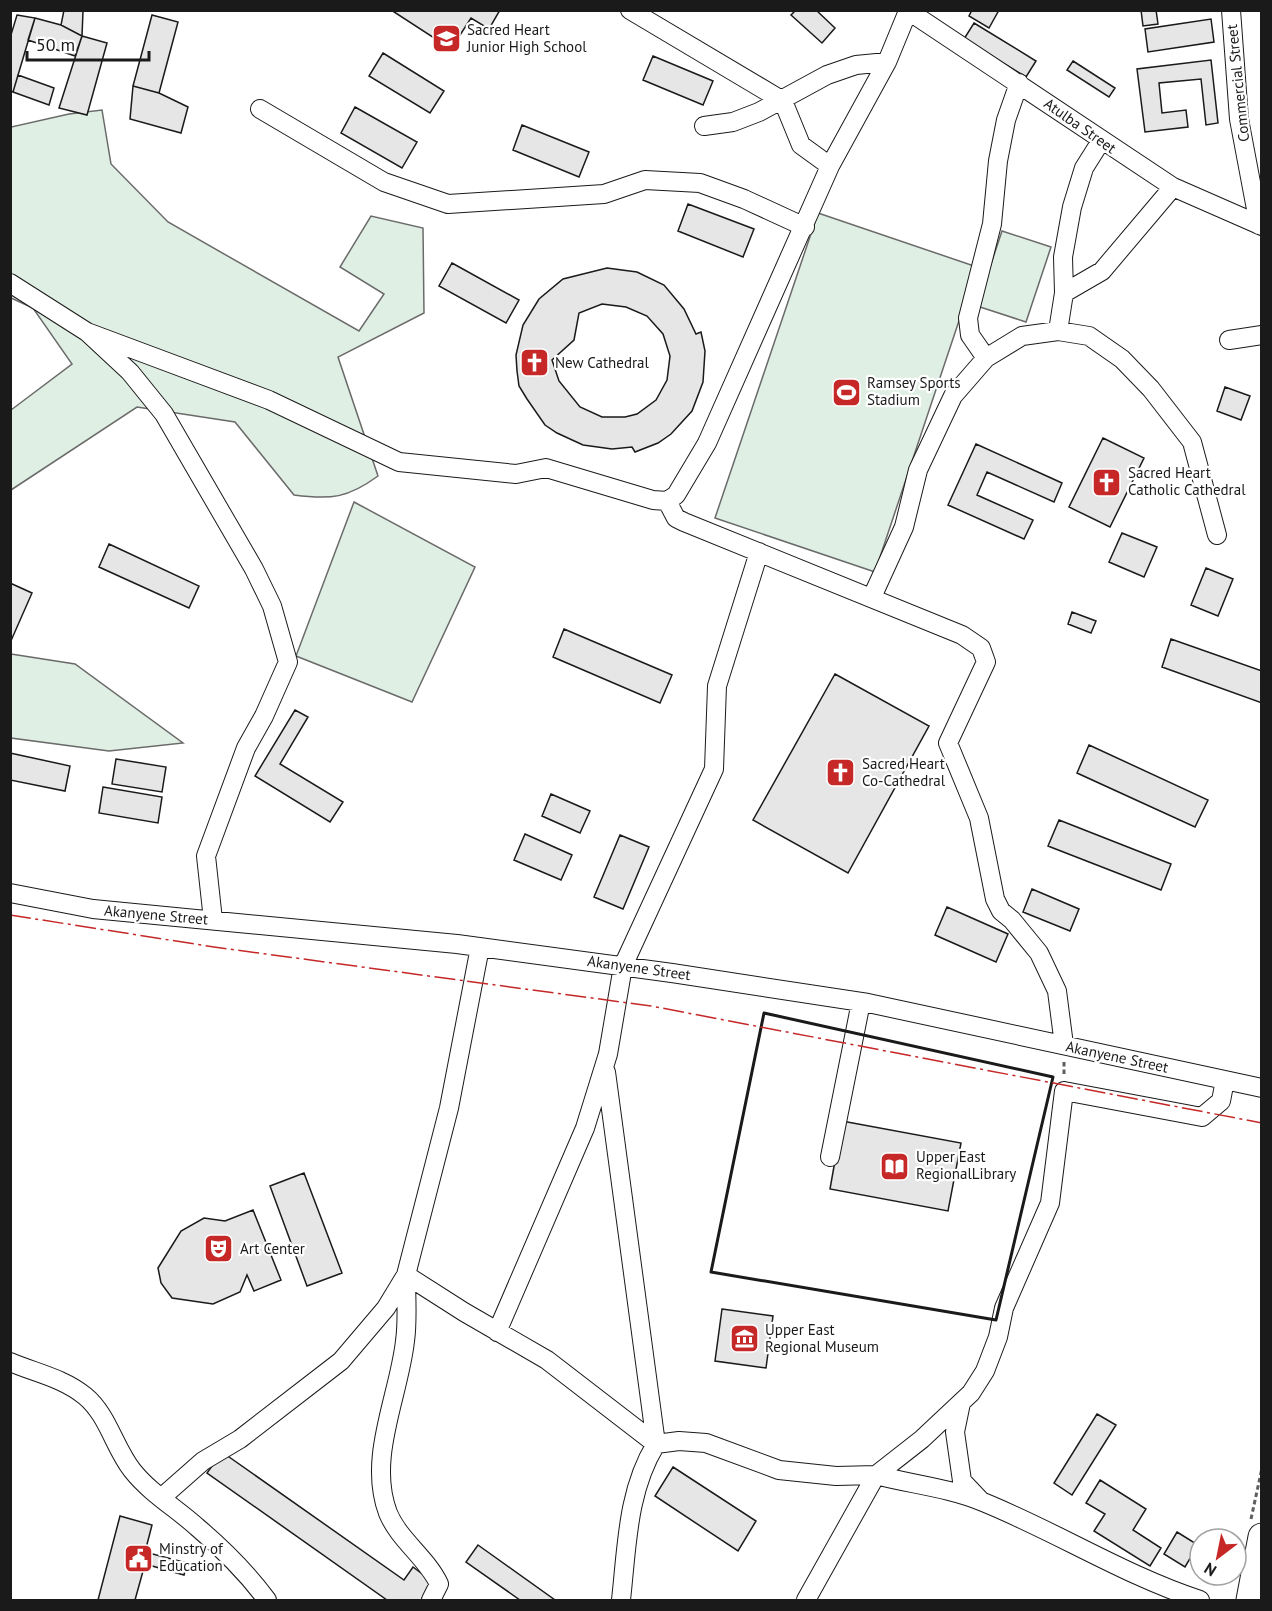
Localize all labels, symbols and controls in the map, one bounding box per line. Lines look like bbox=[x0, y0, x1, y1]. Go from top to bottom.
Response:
place label: Sacred Heart Junior High School bbox=[466, 20, 587, 56]
school or university icon: Sacred Heart Junior High School bbox=[430, 23, 462, 55]
street label: Commercial Street bbox=[1222, 23, 1253, 143]
scale bar bbox=[27, 24, 148, 62]
text: 50 m bbox=[36, 33, 75, 56]
street label: Atulba Street bbox=[1040, 94, 1120, 157]
church icon: New Cathedral bbox=[518, 347, 550, 379]
place label: New Cathedral bbox=[555, 353, 649, 372]
place label: Ramsey Sports Stadium bbox=[867, 373, 961, 409]
sports icon: Ramsey Sports Stadium bbox=[830, 376, 862, 408]
place label: Sacred Heart Catholic Cathedral bbox=[1128, 463, 1246, 499]
church icon: Sacred Heart Catholic Cathedral bbox=[1091, 466, 1123, 498]
place label: Sacred Heart Co-Cathedral bbox=[862, 754, 946, 790]
church icon: Sacred Heart Co-Cathedral bbox=[825, 757, 857, 789]
street label: Akanyene Street bbox=[103, 900, 209, 929]
street label: Akanyene Street bbox=[586, 951, 692, 984]
street label: Akanyene Street bbox=[1064, 1036, 1170, 1077]
place label: Upper East RegionalLibrary bbox=[916, 1147, 1016, 1183]
library icon: Upper East RegionalLibrary bbox=[879, 1150, 911, 1182]
theatre icon: Art Center bbox=[203, 1233, 235, 1265]
place label: Art Center bbox=[240, 1239, 305, 1258]
place label: Upper East Regional Museum bbox=[765, 1320, 879, 1356]
museum icon: Upper East Regional Museum bbox=[728, 1323, 760, 1355]
north arrow bbox=[1188, 1527, 1248, 1587]
place label: Minstry of Education bbox=[159, 1539, 224, 1575]
public building icon: Minstry of Education bbox=[122, 1542, 154, 1574]
text: N bbox=[1200, 1558, 1220, 1581]

